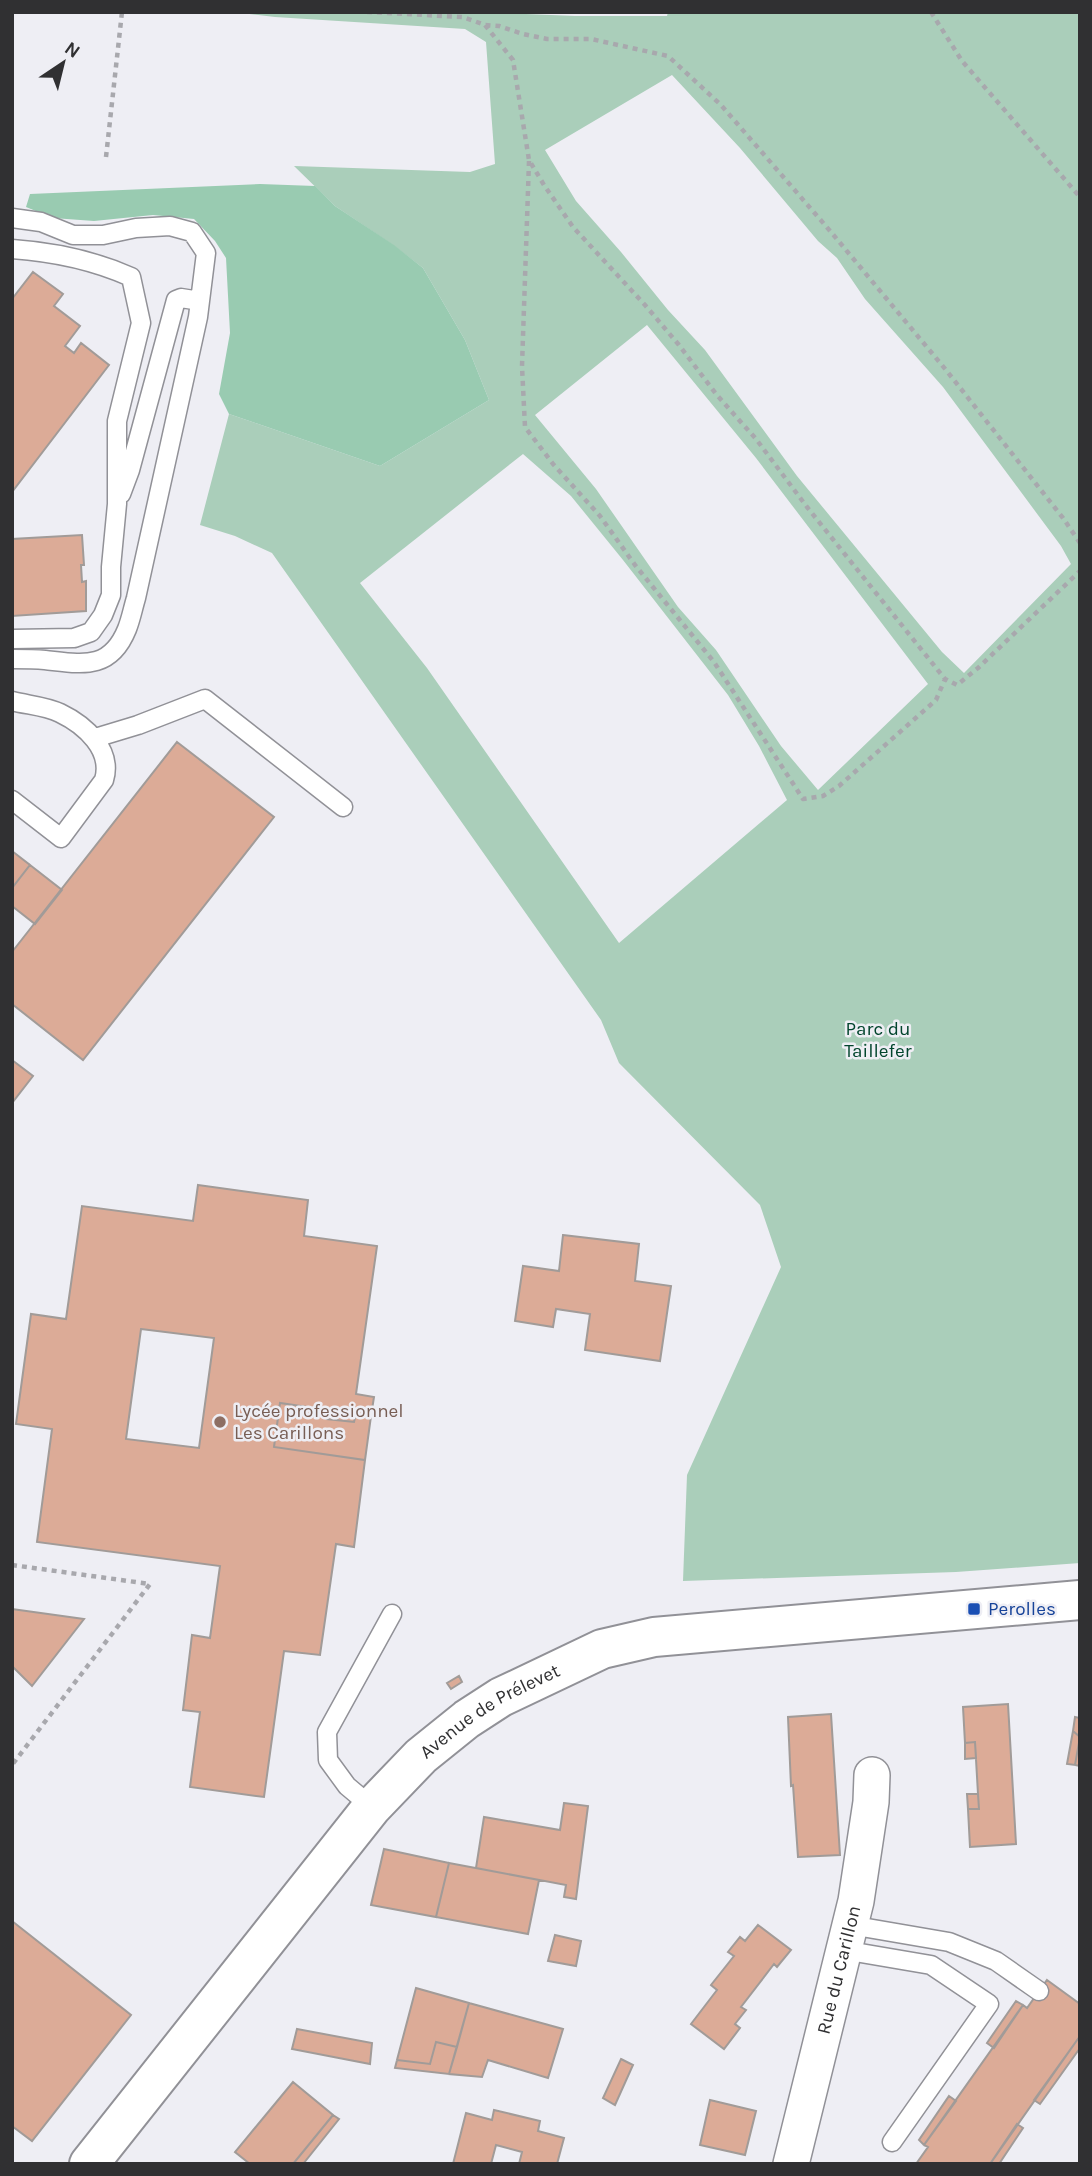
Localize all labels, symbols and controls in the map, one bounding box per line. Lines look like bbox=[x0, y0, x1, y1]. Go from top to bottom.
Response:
north arrow bbox=[28, 28, 98, 98]
text: N bbox=[60, 37, 84, 63]
park label: Parc du Taillefer bbox=[844, 1018, 912, 1062]
place label: Lycée professionnel Les Carillons bbox=[234, 1400, 404, 1444]
marker: Lycée professionnel Les Carillons bbox=[212, 1414, 228, 1430]
place label: Perolles bbox=[988, 1598, 1056, 1620]
marker: Perolles bbox=[966, 1601, 982, 1617]
street label: Avenue de Prélevet bbox=[416, 1660, 563, 1763]
street label: Rue du Carillon bbox=[812, 1903, 865, 2037]

